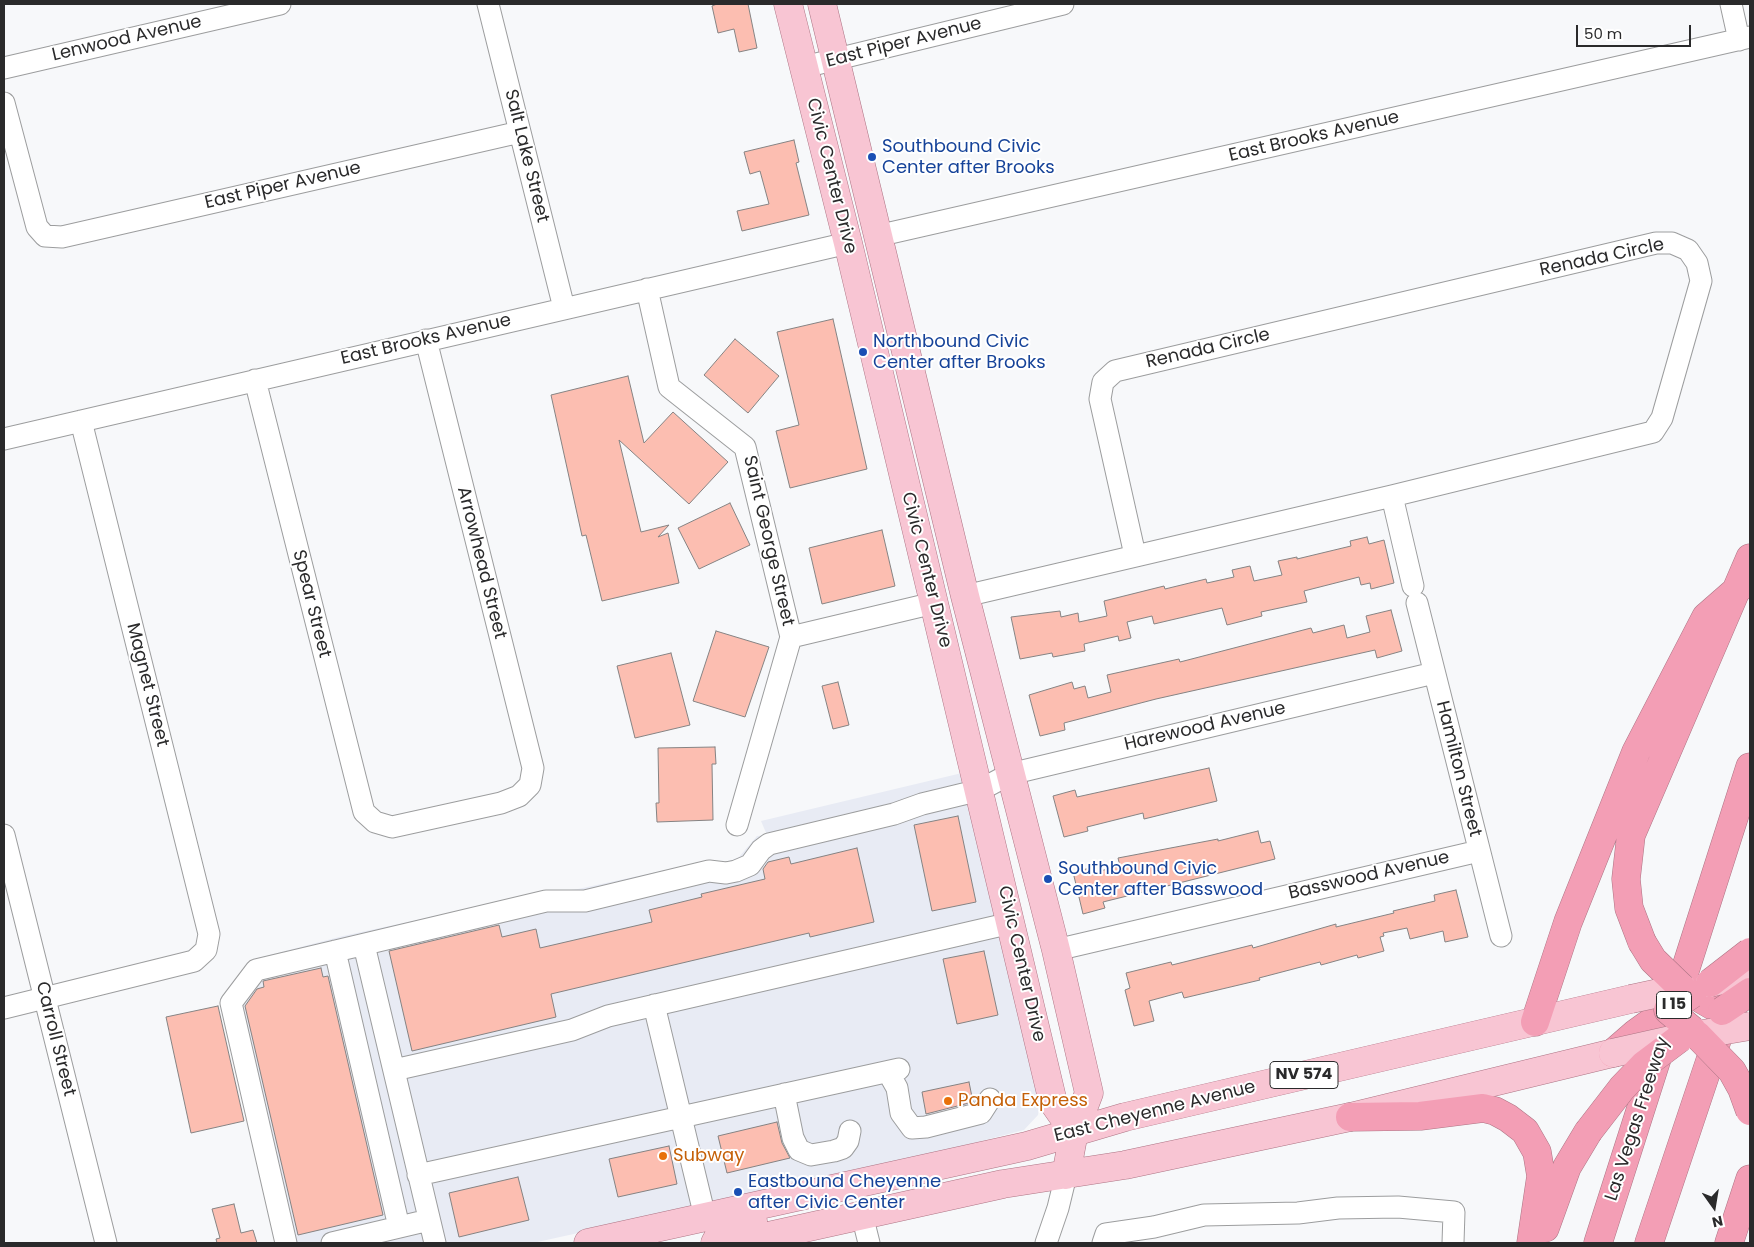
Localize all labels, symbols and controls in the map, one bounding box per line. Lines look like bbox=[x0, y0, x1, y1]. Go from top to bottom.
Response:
street label: Lenwood Avenue bbox=[50, 11, 204, 67]
street label: East Piper Avenue bbox=[824, 13, 984, 73]
scale bar bbox=[1579, 15, 1694, 47]
text: 50 m bbox=[1584, 23, 1622, 44]
street label: Salt Lake Street bbox=[499, 87, 553, 225]
street label: Civic Center Drive bbox=[801, 96, 861, 256]
street label: East Brooks Avenue bbox=[1227, 107, 1401, 167]
place label: Southbound Civic Center after Brooks bbox=[882, 136, 1055, 178]
marker: Southbound Civic Center after Brooks bbox=[866, 151, 878, 163]
street label: East Piper Avenue bbox=[203, 158, 363, 214]
street label: Renada Circle bbox=[1538, 234, 1666, 282]
street label: East Brooks Avenue bbox=[339, 310, 513, 370]
street label: Renada Circle bbox=[1144, 324, 1272, 374]
place label: Northbound Civic Center after Brooks bbox=[873, 331, 1046, 374]
marker: Northbound Civic Center after Brooks bbox=[857, 346, 869, 358]
street label: Saint George Street bbox=[738, 454, 798, 628]
street label: Arrowhead Street bbox=[452, 485, 510, 641]
street label: Civic Center Drive bbox=[896, 490, 956, 650]
street label: Spear Street bbox=[287, 548, 335, 660]
street label: Magnet Street bbox=[121, 621, 173, 749]
street label: Harewood Avenue bbox=[1122, 698, 1288, 756]
street label: Hamilton Street bbox=[1431, 699, 1485, 839]
street label: Basswood Avenue bbox=[1286, 847, 1452, 905]
place label: Southbound Civic Center after Basswood bbox=[1058, 858, 1263, 901]
marker: Southbound Civic Center after Basswood bbox=[1042, 873, 1054, 885]
street label: Civic Center Drive bbox=[993, 884, 1049, 1044]
street label: Carroll Street bbox=[30, 979, 80, 1099]
road number: I 15 bbox=[1656, 992, 1692, 1018]
street label: Las Vegas Freeway bbox=[1601, 1034, 1675, 1204]
road number: NV 574 bbox=[1270, 1062, 1338, 1088]
street label: East Cheyenne Avenue bbox=[1052, 1077, 1258, 1147]
place label: Panda Express bbox=[958, 1090, 1088, 1112]
marker: Panda Express bbox=[942, 1095, 954, 1107]
place label: Subway bbox=[673, 1145, 744, 1167]
marker: Subway bbox=[657, 1150, 669, 1162]
place label: Eastbound Cheyenne after Civic Center bbox=[748, 1171, 941, 1214]
north arrow bbox=[1689, 1182, 1739, 1232]
marker: Eastbound Cheyenne after Civic Center bbox=[732, 1186, 744, 1198]
text: N bbox=[1710, 1211, 1725, 1233]

